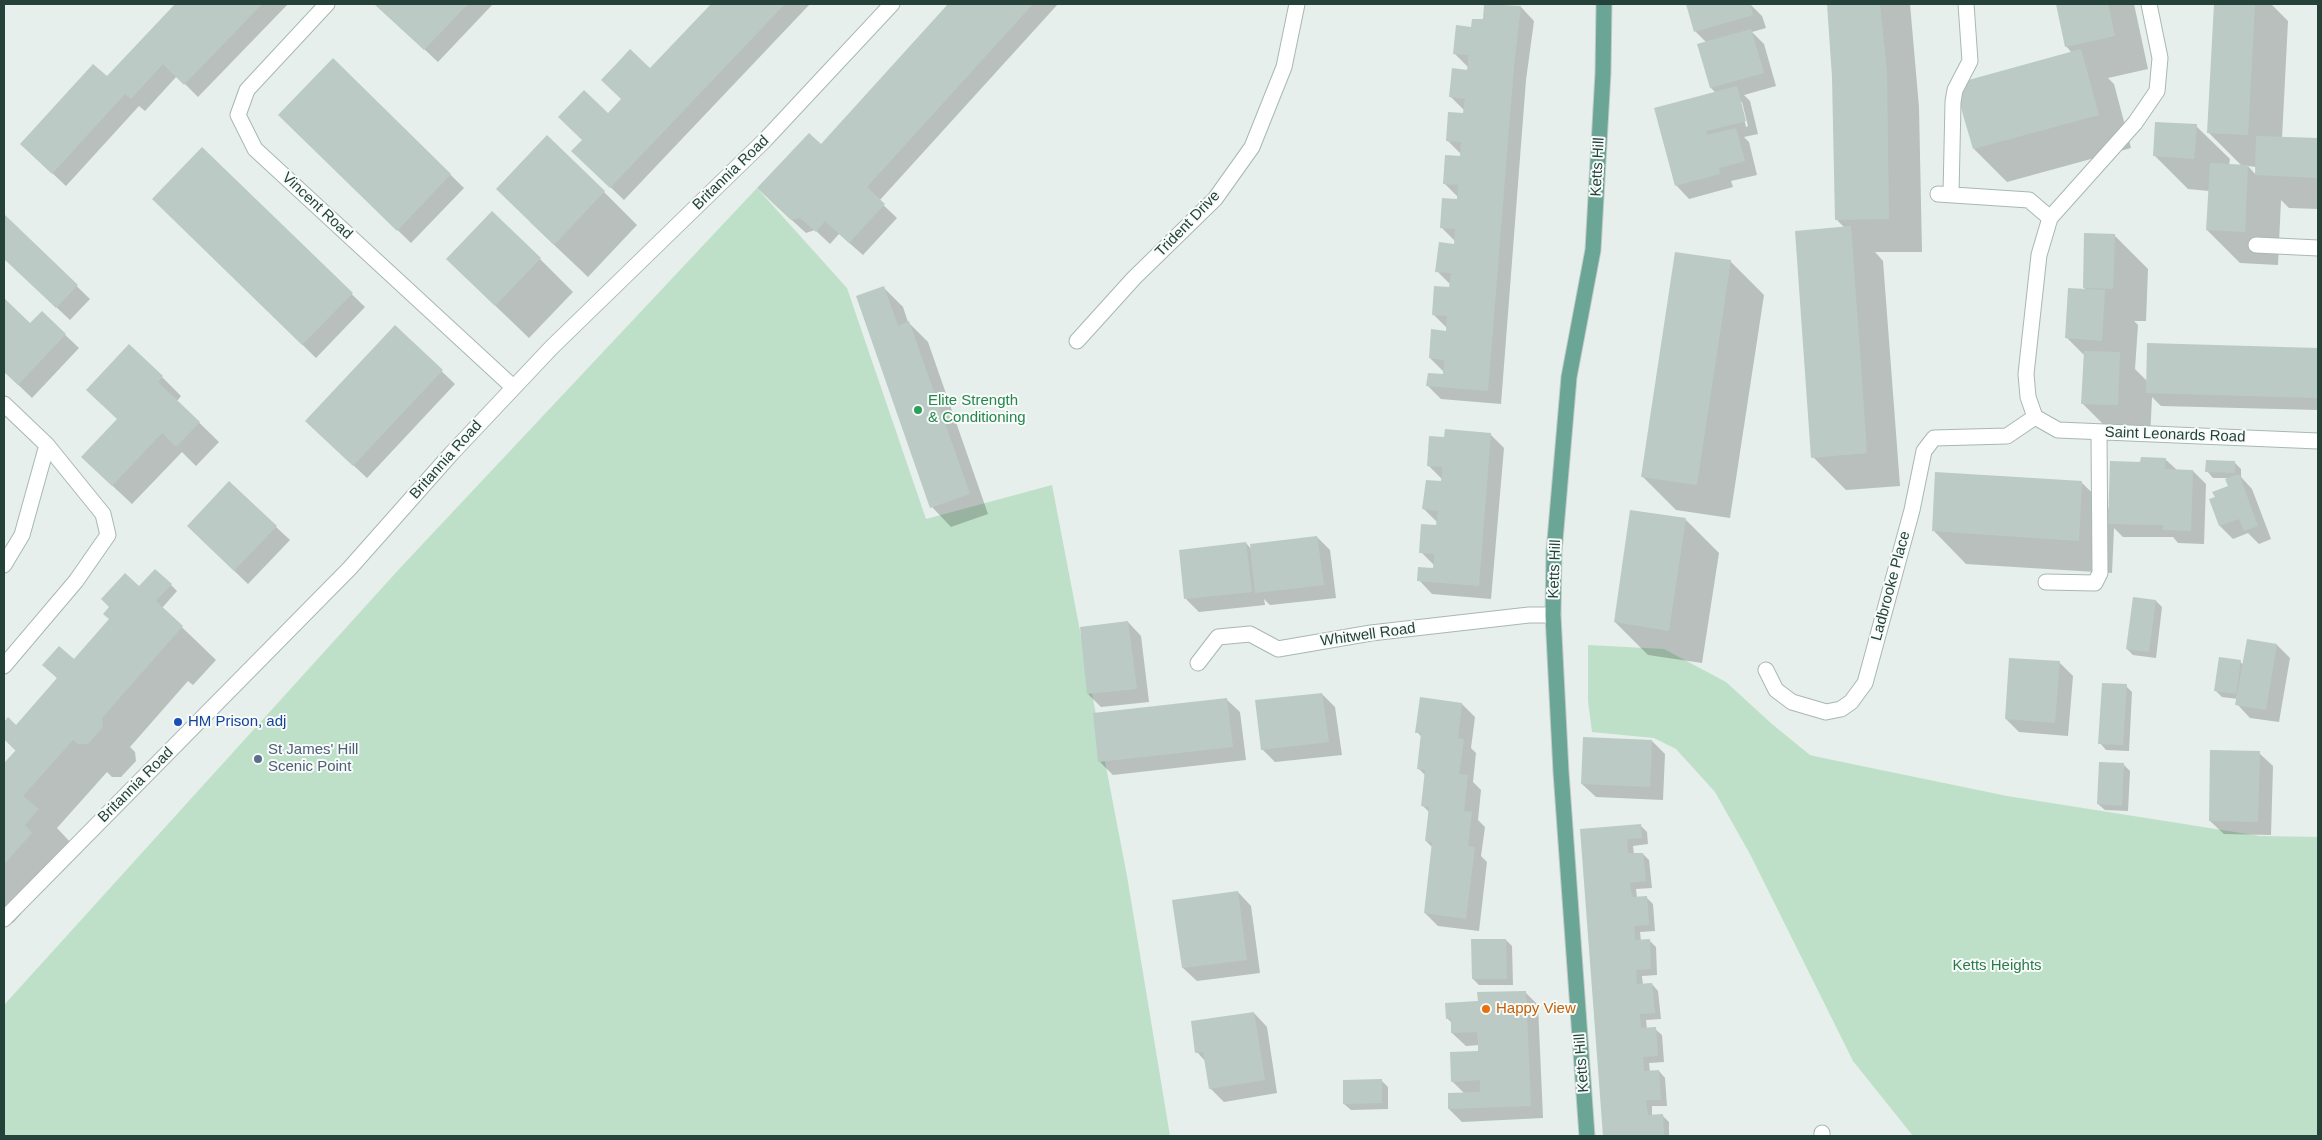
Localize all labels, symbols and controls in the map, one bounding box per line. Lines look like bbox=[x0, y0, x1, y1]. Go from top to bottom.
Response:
street label: Britannia Road bbox=[689, 132, 773, 214]
street label: Ketts Hill bbox=[1587, 137, 1609, 197]
street label: Vincent Road bbox=[278, 169, 356, 243]
street label: Trident Drive bbox=[1152, 187, 1224, 261]
place label: Elite Strength & Conditioning bbox=[928, 392, 1026, 427]
marker: Elite Strength & Conditioning bbox=[912, 404, 924, 416]
street label: Britannia Road bbox=[406, 417, 486, 503]
street label: Saint Leonards Road bbox=[2104, 424, 2246, 446]
street label: Ladbrooke Place bbox=[1868, 529, 1914, 643]
street label: Ketts Hill bbox=[1545, 539, 1565, 599]
street label: Whitwell Road bbox=[1319, 619, 1417, 651]
place label: HM Prison, adj bbox=[188, 713, 286, 731]
marker: HM Prison, adj bbox=[172, 716, 184, 728]
place label: St James' Hill Scenic Point bbox=[268, 741, 358, 776]
street label: Britannia Road bbox=[95, 744, 177, 826]
marker: St James' Hill Scenic Point bbox=[252, 753, 264, 765]
park label: Ketts Heights bbox=[1952, 957, 2042, 975]
place label: Happy View bbox=[1496, 1000, 1576, 1018]
marker: Happy View bbox=[1480, 1003, 1492, 1015]
street label: Ketts Hill bbox=[1571, 1033, 1593, 1093]

